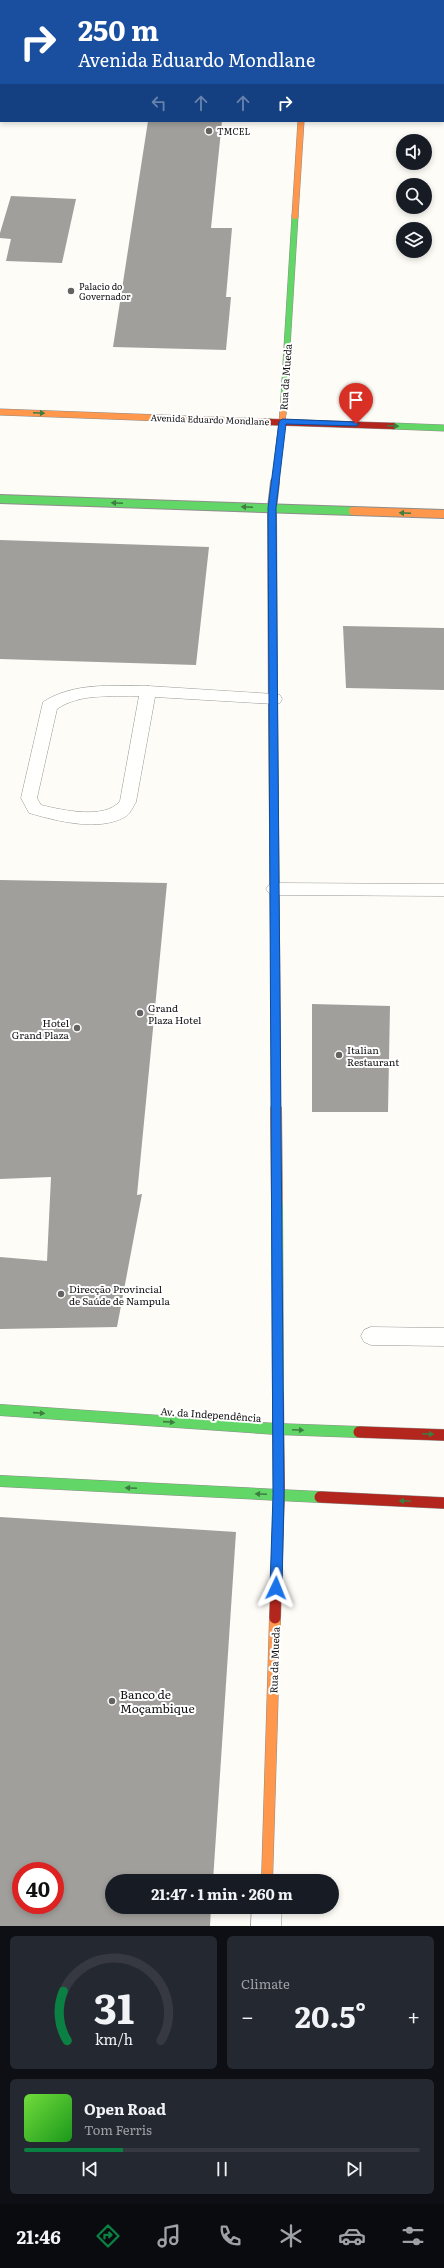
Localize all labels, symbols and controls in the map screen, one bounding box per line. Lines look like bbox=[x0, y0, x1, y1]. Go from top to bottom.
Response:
text: 250 m bbox=[78, 8, 159, 50]
icon: right bbox=[12, 16, 64, 68]
text: Avenida Eduardo Mondlane bbox=[78, 46, 315, 73]
icon: left bbox=[148, 92, 170, 114]
icon: ahead bbox=[190, 92, 212, 114]
icon: ahead bbox=[232, 92, 254, 114]
icon: right bbox=[274, 92, 296, 114]
place label: TMCEL bbox=[217, 124, 250, 138]
marker: TMCEL bbox=[204, 126, 214, 136]
map controls bbox=[396, 134, 432, 258]
button: sound bbox=[396, 134, 432, 170]
button: search bbox=[396, 178, 432, 214]
button: layers bbox=[396, 222, 432, 258]
place label: Palacio do Governador bbox=[79, 279, 131, 303]
marker: Palacio do Governador bbox=[66, 286, 76, 296]
street label: Rua da Mueda bbox=[275, 343, 295, 411]
pin bbox=[339, 383, 373, 424]
icon: arrive bbox=[345, 389, 367, 411]
one-way arrow bbox=[33, 410, 46, 416]
street label: Avenida Eduardo Mondlane bbox=[150, 410, 270, 428]
one-way arrow bbox=[387, 422, 399, 429]
one-way arrow bbox=[110, 500, 123, 506]
one-way arrow bbox=[240, 504, 253, 510]
one-way arrow bbox=[398, 510, 411, 516]
place label: Grand Plaza Hotel bbox=[148, 1000, 202, 1027]
marker: Grand Plaza Hotel bbox=[135, 1008, 145, 1018]
place label: Hotel Grand Plaza bbox=[12, 1015, 70, 1042]
marker: Hotel Grand Plaza bbox=[72, 1023, 82, 1033]
place label: Italian Restaurant bbox=[347, 1042, 399, 1069]
marker: Italian Restaurant bbox=[334, 1050, 344, 1060]
place label: Direcção Provincial de Saúde de Nampula bbox=[69, 1281, 171, 1308]
marker: Direcção Provincial de Saúde de Nampula bbox=[56, 1289, 66, 1299]
street label: Av. da Independência bbox=[160, 1403, 263, 1425]
one-way arrow bbox=[33, 1410, 45, 1417]
one-way arrow bbox=[163, 1419, 176, 1425]
one-way arrow bbox=[292, 1427, 305, 1433]
one-way arrow bbox=[422, 1431, 434, 1438]
one-way arrow bbox=[125, 1484, 137, 1491]
one-way arrow bbox=[254, 1491, 267, 1497]
one-way arrow bbox=[398, 1498, 411, 1504]
position arrow bbox=[255, 1567, 297, 1609]
street label: Rua da Mueda bbox=[265, 1626, 283, 1694]
place label: Banco de Moçambique bbox=[120, 1685, 195, 1717]
marker: Banco de Moçambique bbox=[107, 1696, 117, 1706]
speed limit sign: 40 bbox=[12, 1862, 64, 1914]
text: 21:47 · 1 min · 260 m bbox=[151, 1882, 293, 1905]
text: 31 bbox=[93, 1974, 134, 2036]
text: Climate bbox=[241, 1974, 290, 1993]
text: 20.5° bbox=[295, 1993, 366, 2037]
text: − bbox=[241, 1999, 254, 2032]
text: + bbox=[407, 1999, 420, 2032]
text: km/h bbox=[94, 2027, 133, 2048]
text: Open Road bbox=[84, 2097, 166, 2120]
text: Tom Ferris bbox=[84, 2120, 152, 2139]
icon: previous bbox=[79, 2158, 101, 2180]
icon: pause bbox=[211, 2158, 233, 2180]
icon: next bbox=[343, 2158, 365, 2180]
icon: directions bbox=[94, 2222, 122, 2250]
icon: music bbox=[155, 2222, 183, 2250]
icon: phone bbox=[216, 2222, 244, 2250]
icon: climate bbox=[277, 2222, 305, 2250]
icon: car bbox=[338, 2222, 366, 2250]
icon: filters bbox=[399, 2222, 427, 2250]
text: 21:46 bbox=[17, 2223, 61, 2250]

